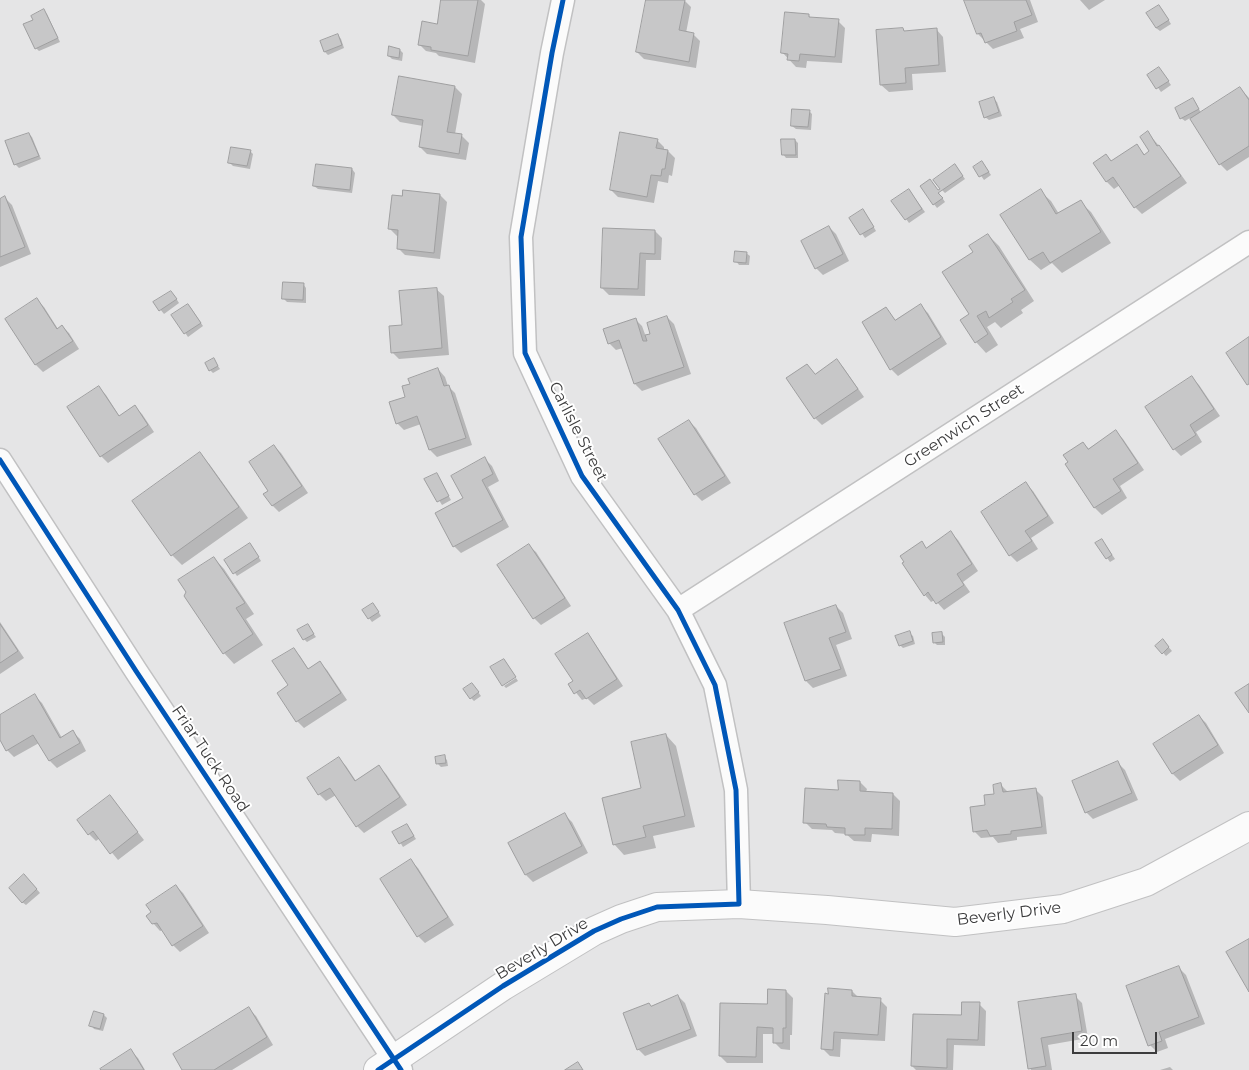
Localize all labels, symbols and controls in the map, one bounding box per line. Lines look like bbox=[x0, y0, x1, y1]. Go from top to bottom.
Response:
street label: Carlisle Street bbox=[544, 379, 612, 485]
street label: Greenwich Street bbox=[900, 380, 1028, 472]
street label: Friar Tuck Road bbox=[167, 702, 253, 816]
street label: Beverly Drive bbox=[956, 898, 1062, 930]
street label: Beverly Drive bbox=[492, 914, 592, 984]
scale bar bbox=[1074, 1022, 1159, 1054]
text: 20 m bbox=[1080, 1031, 1118, 1050]

